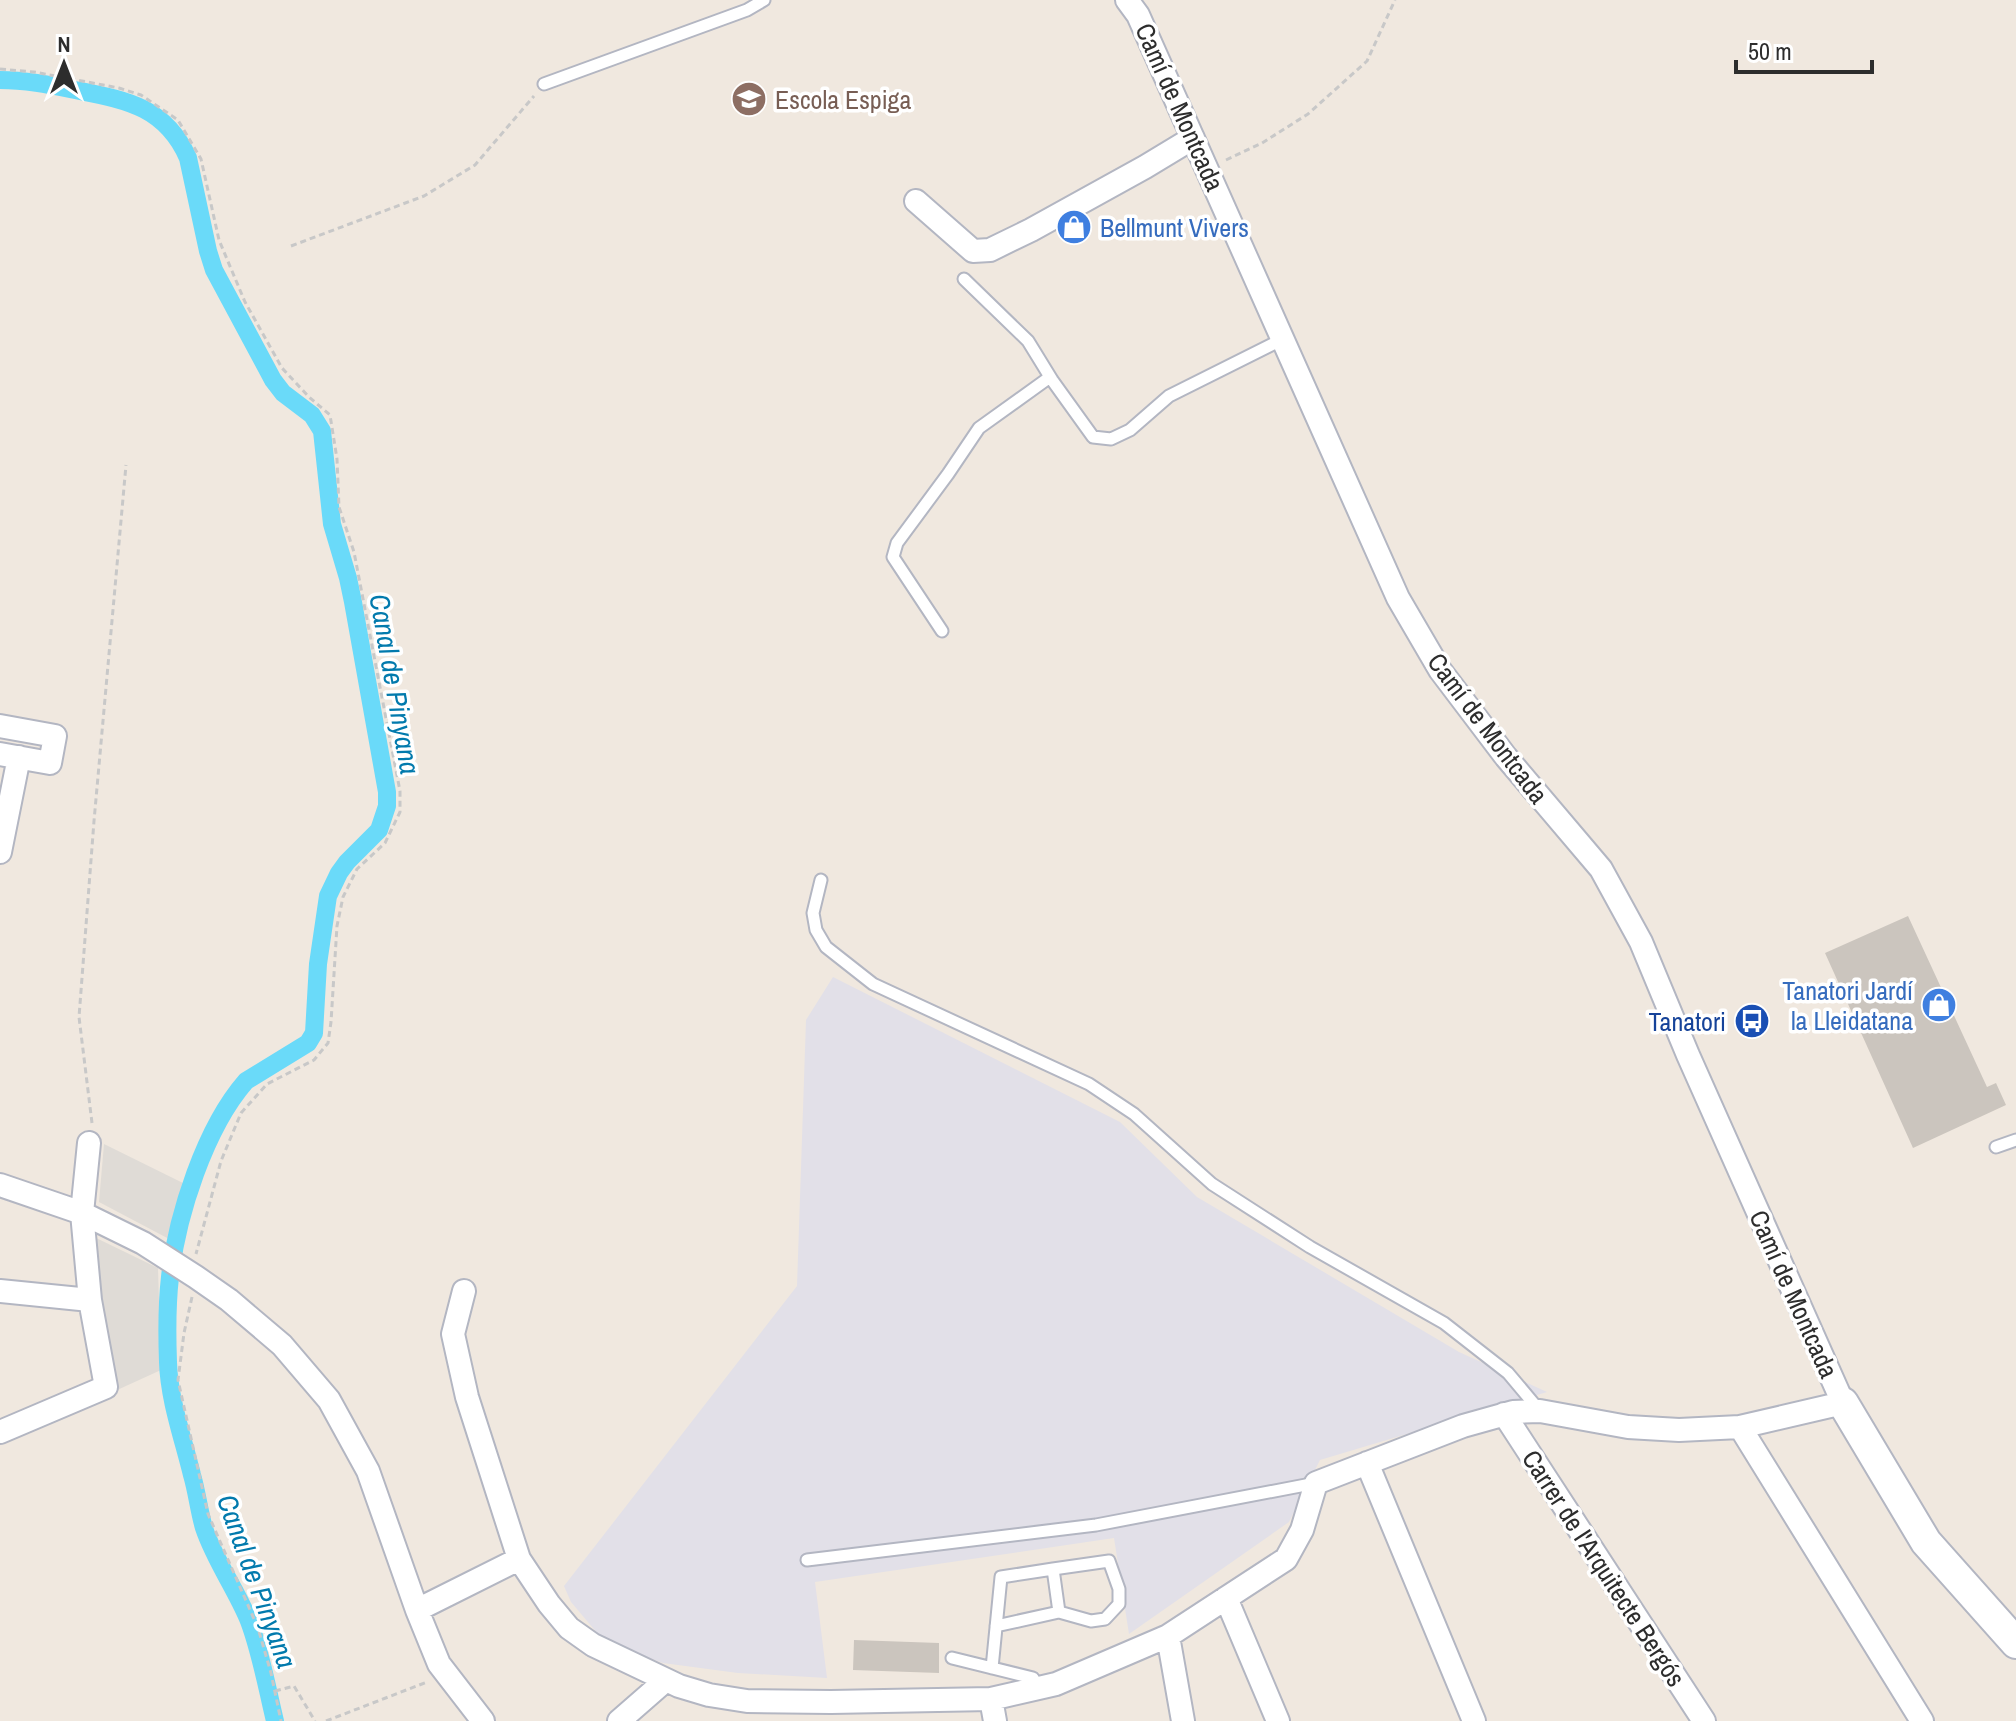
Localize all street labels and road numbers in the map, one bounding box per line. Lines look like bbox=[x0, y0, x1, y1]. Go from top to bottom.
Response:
street label: Camí de Montcada bbox=[1127, 18, 1233, 197]
street label: Camí de Montcada bbox=[1420, 646, 1556, 811]
street label: Camí de Montcada bbox=[1741, 1205, 1847, 1384]
street label: Carrer de l'Arquitecte Bergós bbox=[1514, 1443, 1694, 1693]

